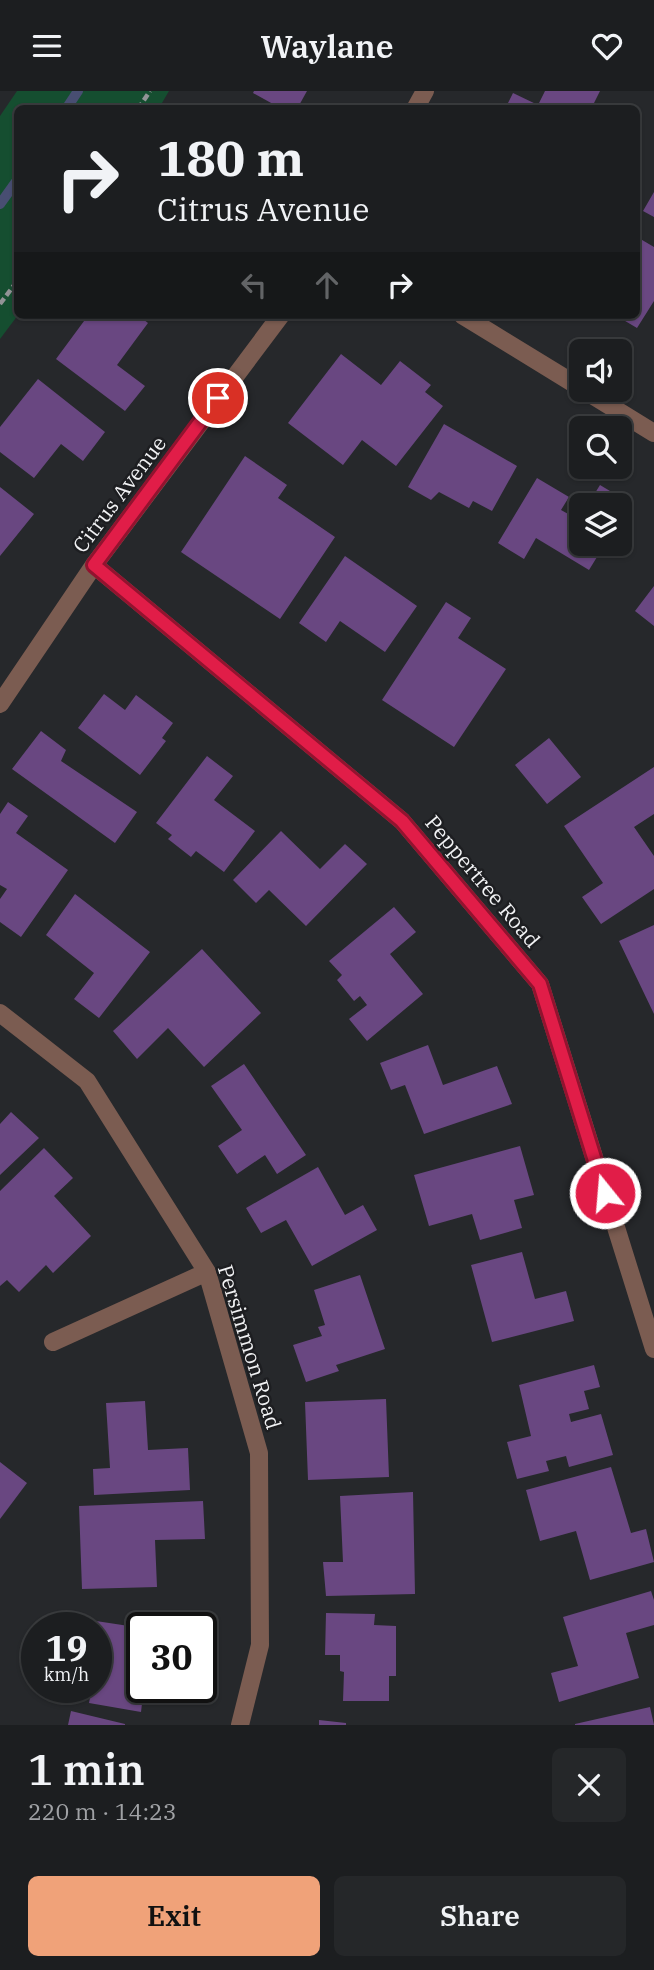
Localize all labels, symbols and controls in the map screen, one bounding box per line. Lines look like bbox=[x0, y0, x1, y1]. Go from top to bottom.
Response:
text: Waylane bbox=[260, 25, 394, 67]
icon: menu bbox=[28, 27, 66, 65]
icon: heart bbox=[588, 27, 626, 65]
text: 180 m bbox=[157, 126, 304, 189]
icon: right bbox=[42, 133, 133, 224]
text: Citrus Avenue bbox=[157, 188, 369, 230]
icon: left bbox=[235, 266, 273, 304]
icon: ahead bbox=[308, 266, 346, 304]
icon: right bbox=[381, 266, 419, 304]
map controls bbox=[569, 339, 632, 556]
button: sound bbox=[569, 339, 632, 402]
pin bbox=[188, 368, 248, 428]
icon: arrive bbox=[199, 379, 237, 417]
button: search bbox=[569, 416, 632, 479]
street label: Citrus Avenue bbox=[66, 430, 172, 558]
button: layers bbox=[569, 493, 632, 556]
street label: Peppertree Road bbox=[419, 809, 547, 953]
position arrow bbox=[568, 1156, 642, 1230]
street label: Persimmon Road bbox=[212, 1261, 288, 1433]
speed limit sign: 30 bbox=[126, 1612, 217, 1703]
text: 19 bbox=[45, 1625, 88, 1671]
text: km/h bbox=[44, 1663, 89, 1686]
text: 1 min bbox=[28, 1742, 145, 1797]
button: close bbox=[552, 1748, 626, 1822]
text: 220 m · 14:23 bbox=[28, 1796, 177, 1826]
button: Exit bbox=[28, 1876, 320, 1956]
button: Share bbox=[334, 1876, 626, 1956]

